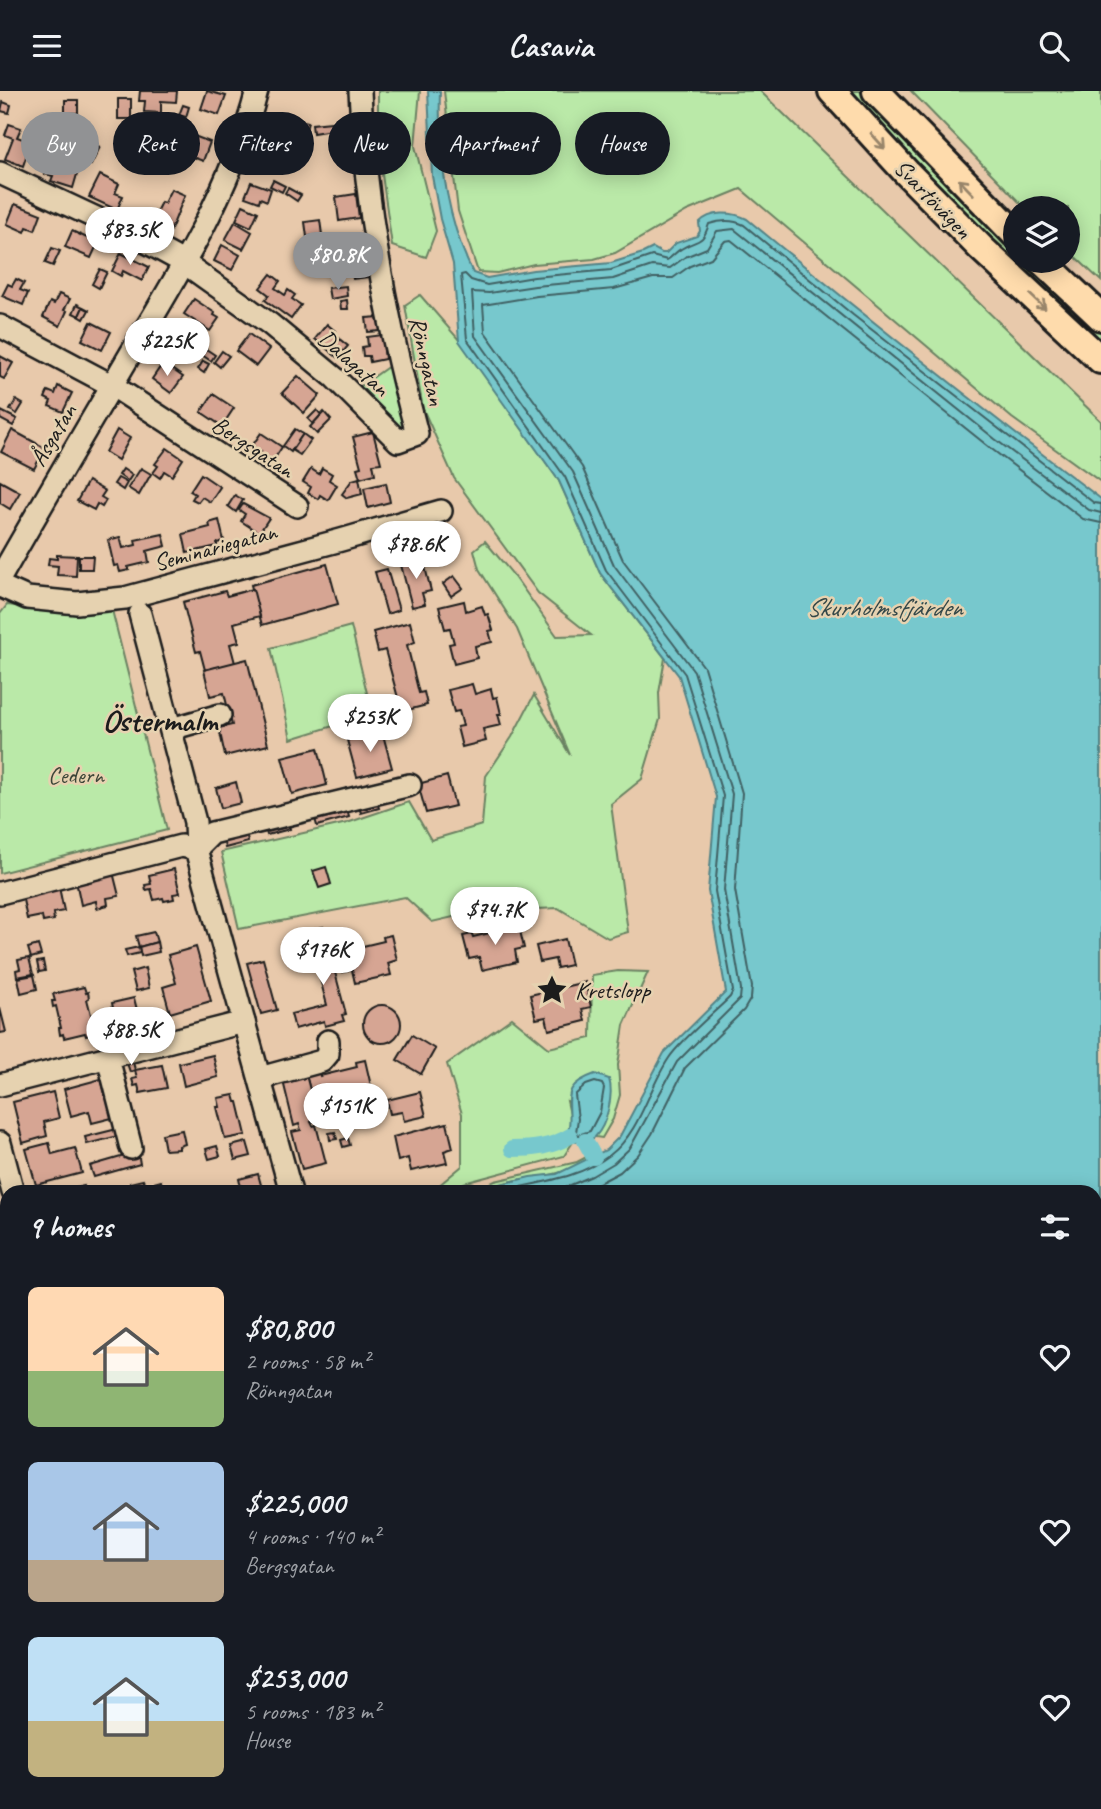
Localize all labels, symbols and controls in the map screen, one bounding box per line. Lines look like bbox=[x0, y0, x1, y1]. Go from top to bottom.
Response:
text: Casavia bbox=[508, 25, 593, 66]
icon: menu bbox=[28, 27, 66, 65]
icon: search bbox=[1035, 27, 1073, 65]
chip: Buy bbox=[21, 112, 99, 175]
chip: Rent bbox=[113, 112, 200, 175]
chip: Filters bbox=[214, 112, 314, 175]
chip: New bbox=[328, 112, 411, 175]
chip: Apartment bbox=[425, 112, 561, 175]
chip: House bbox=[575, 112, 670, 175]
one-way arrow bbox=[869, 132, 886, 149]
street label: Svartövägen bbox=[888, 153, 978, 245]
one-way arrow bbox=[958, 178, 975, 195]
map controls bbox=[1003, 196, 1080, 273]
button: layers bbox=[1003, 196, 1080, 273]
pin: $83.5K bbox=[73, 207, 187, 267]
text: $83.5K bbox=[101, 215, 159, 244]
pin: $80.8K bbox=[281, 233, 395, 292]
text: $80.8K bbox=[309, 240, 367, 269]
one-way arrow bbox=[1029, 294, 1046, 311]
street label: Rönngatan bbox=[402, 314, 452, 409]
pin: $225K bbox=[118, 319, 216, 378]
street label: Dalagatan bbox=[312, 323, 397, 404]
text: $225K bbox=[141, 326, 193, 355]
street label: Åsgatan bbox=[23, 397, 84, 472]
street label: Bergsgatan bbox=[206, 409, 301, 485]
street label: Seminariegatan bbox=[150, 516, 281, 578]
pin: $78.6K bbox=[359, 521, 473, 581]
text: $78.6K bbox=[387, 529, 445, 558]
water label: Skurholmsfjärden bbox=[806, 591, 964, 624]
pin: $253K bbox=[321, 695, 419, 754]
district label: Östermalm bbox=[102, 700, 219, 741]
text: $253K bbox=[344, 702, 396, 731]
park label: Cedern bbox=[48, 760, 105, 790]
pin: $74.7K bbox=[438, 887, 552, 947]
text: $74.7K bbox=[466, 895, 524, 924]
pin: $176K bbox=[274, 927, 372, 987]
text: $176K bbox=[296, 935, 350, 964]
place icon: Kretslopp bbox=[535, 973, 569, 1007]
place label: Kretslopp bbox=[575, 975, 652, 1005]
pin: $88.5K bbox=[74, 1007, 188, 1067]
text: $88.5K bbox=[102, 1015, 160, 1044]
pin: $151K bbox=[297, 1083, 395, 1143]
text: $151K bbox=[320, 1091, 372, 1120]
text: 9 homes bbox=[28, 1208, 112, 1246]
icon: filters bbox=[1036, 1208, 1074, 1246]
text: $80,800 bbox=[245, 1309, 332, 1347]
icon: home bbox=[84, 1315, 168, 1399]
icon: heart bbox=[1036, 1338, 1074, 1376]
text: 2 rooms · 58 m² bbox=[245, 1347, 369, 1376]
text: Rönngatan bbox=[245, 1376, 332, 1405]
text: $225,000 bbox=[245, 1484, 345, 1522]
icon: home bbox=[84, 1490, 168, 1574]
icon: heart bbox=[1036, 1513, 1074, 1551]
text: 4 rooms · 140 m² bbox=[245, 1522, 380, 1551]
text: Bergsgatan bbox=[245, 1551, 334, 1580]
text: $253,000 bbox=[245, 1659, 345, 1697]
icon: home bbox=[84, 1665, 168, 1749]
icon: heart bbox=[1036, 1688, 1074, 1726]
text: 5 rooms · 183 m² bbox=[245, 1697, 380, 1726]
text: House bbox=[245, 1726, 290, 1755]

